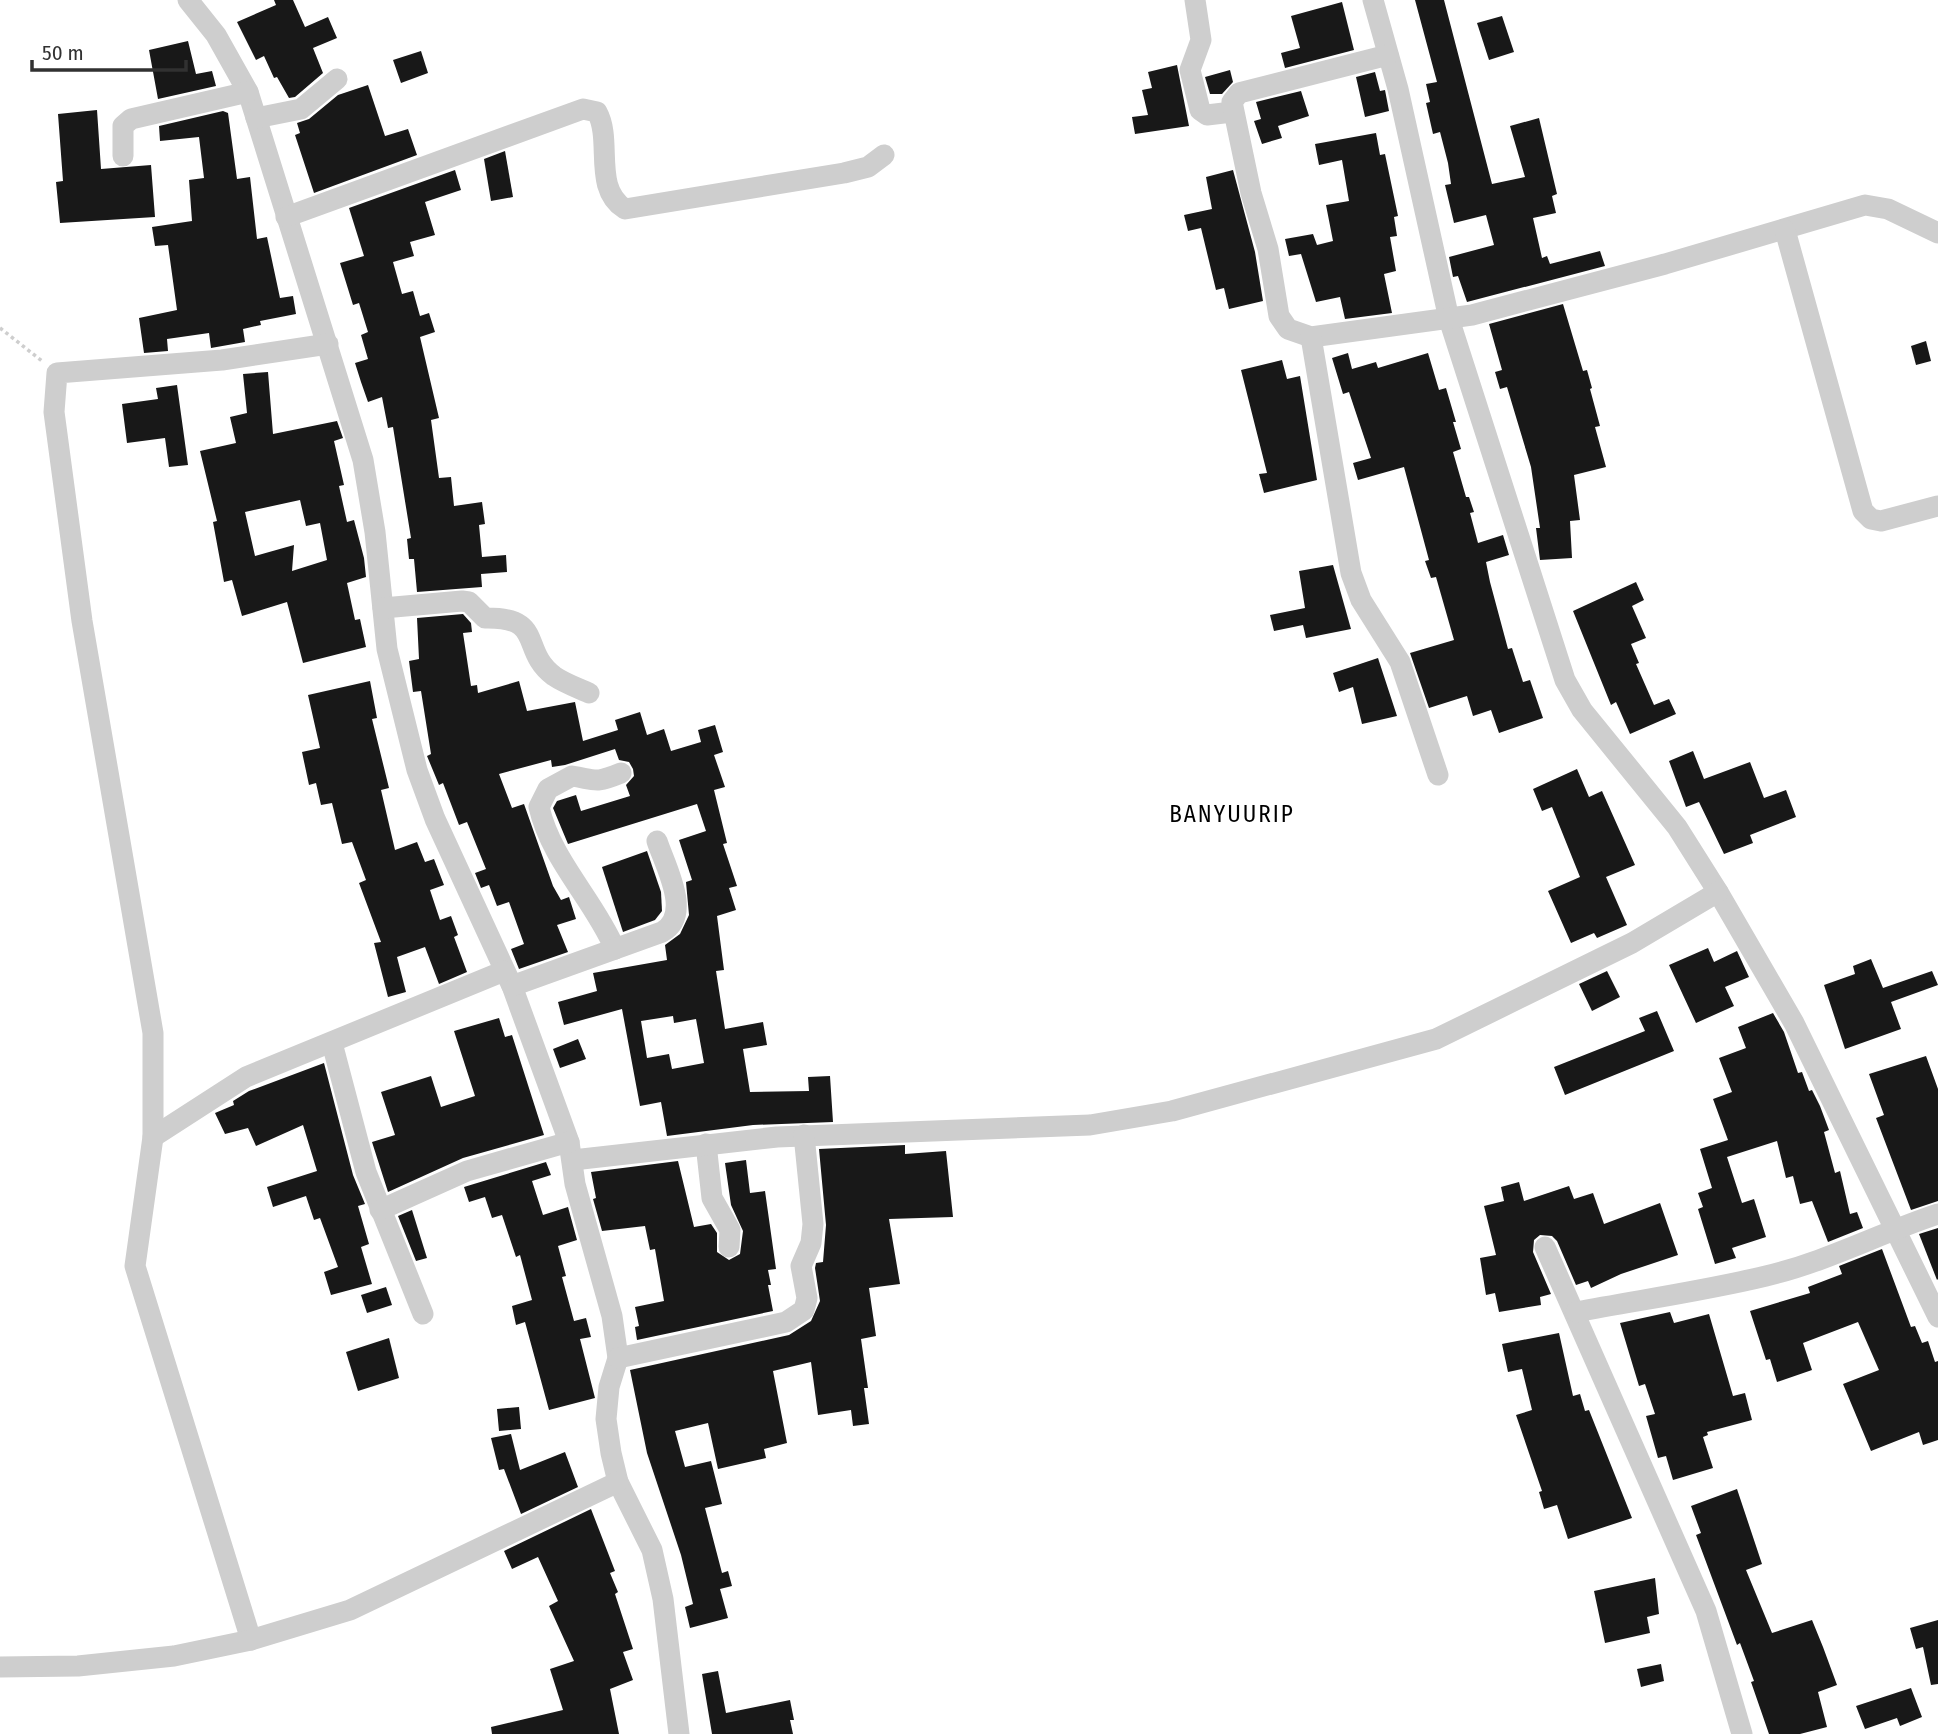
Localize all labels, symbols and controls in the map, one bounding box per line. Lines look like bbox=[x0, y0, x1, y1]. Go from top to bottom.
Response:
scale bar bbox=[32, 28, 186, 72]
text: 50 m bbox=[42, 40, 84, 66]
district label: BANYUURIP bbox=[1169, 800, 1295, 828]

